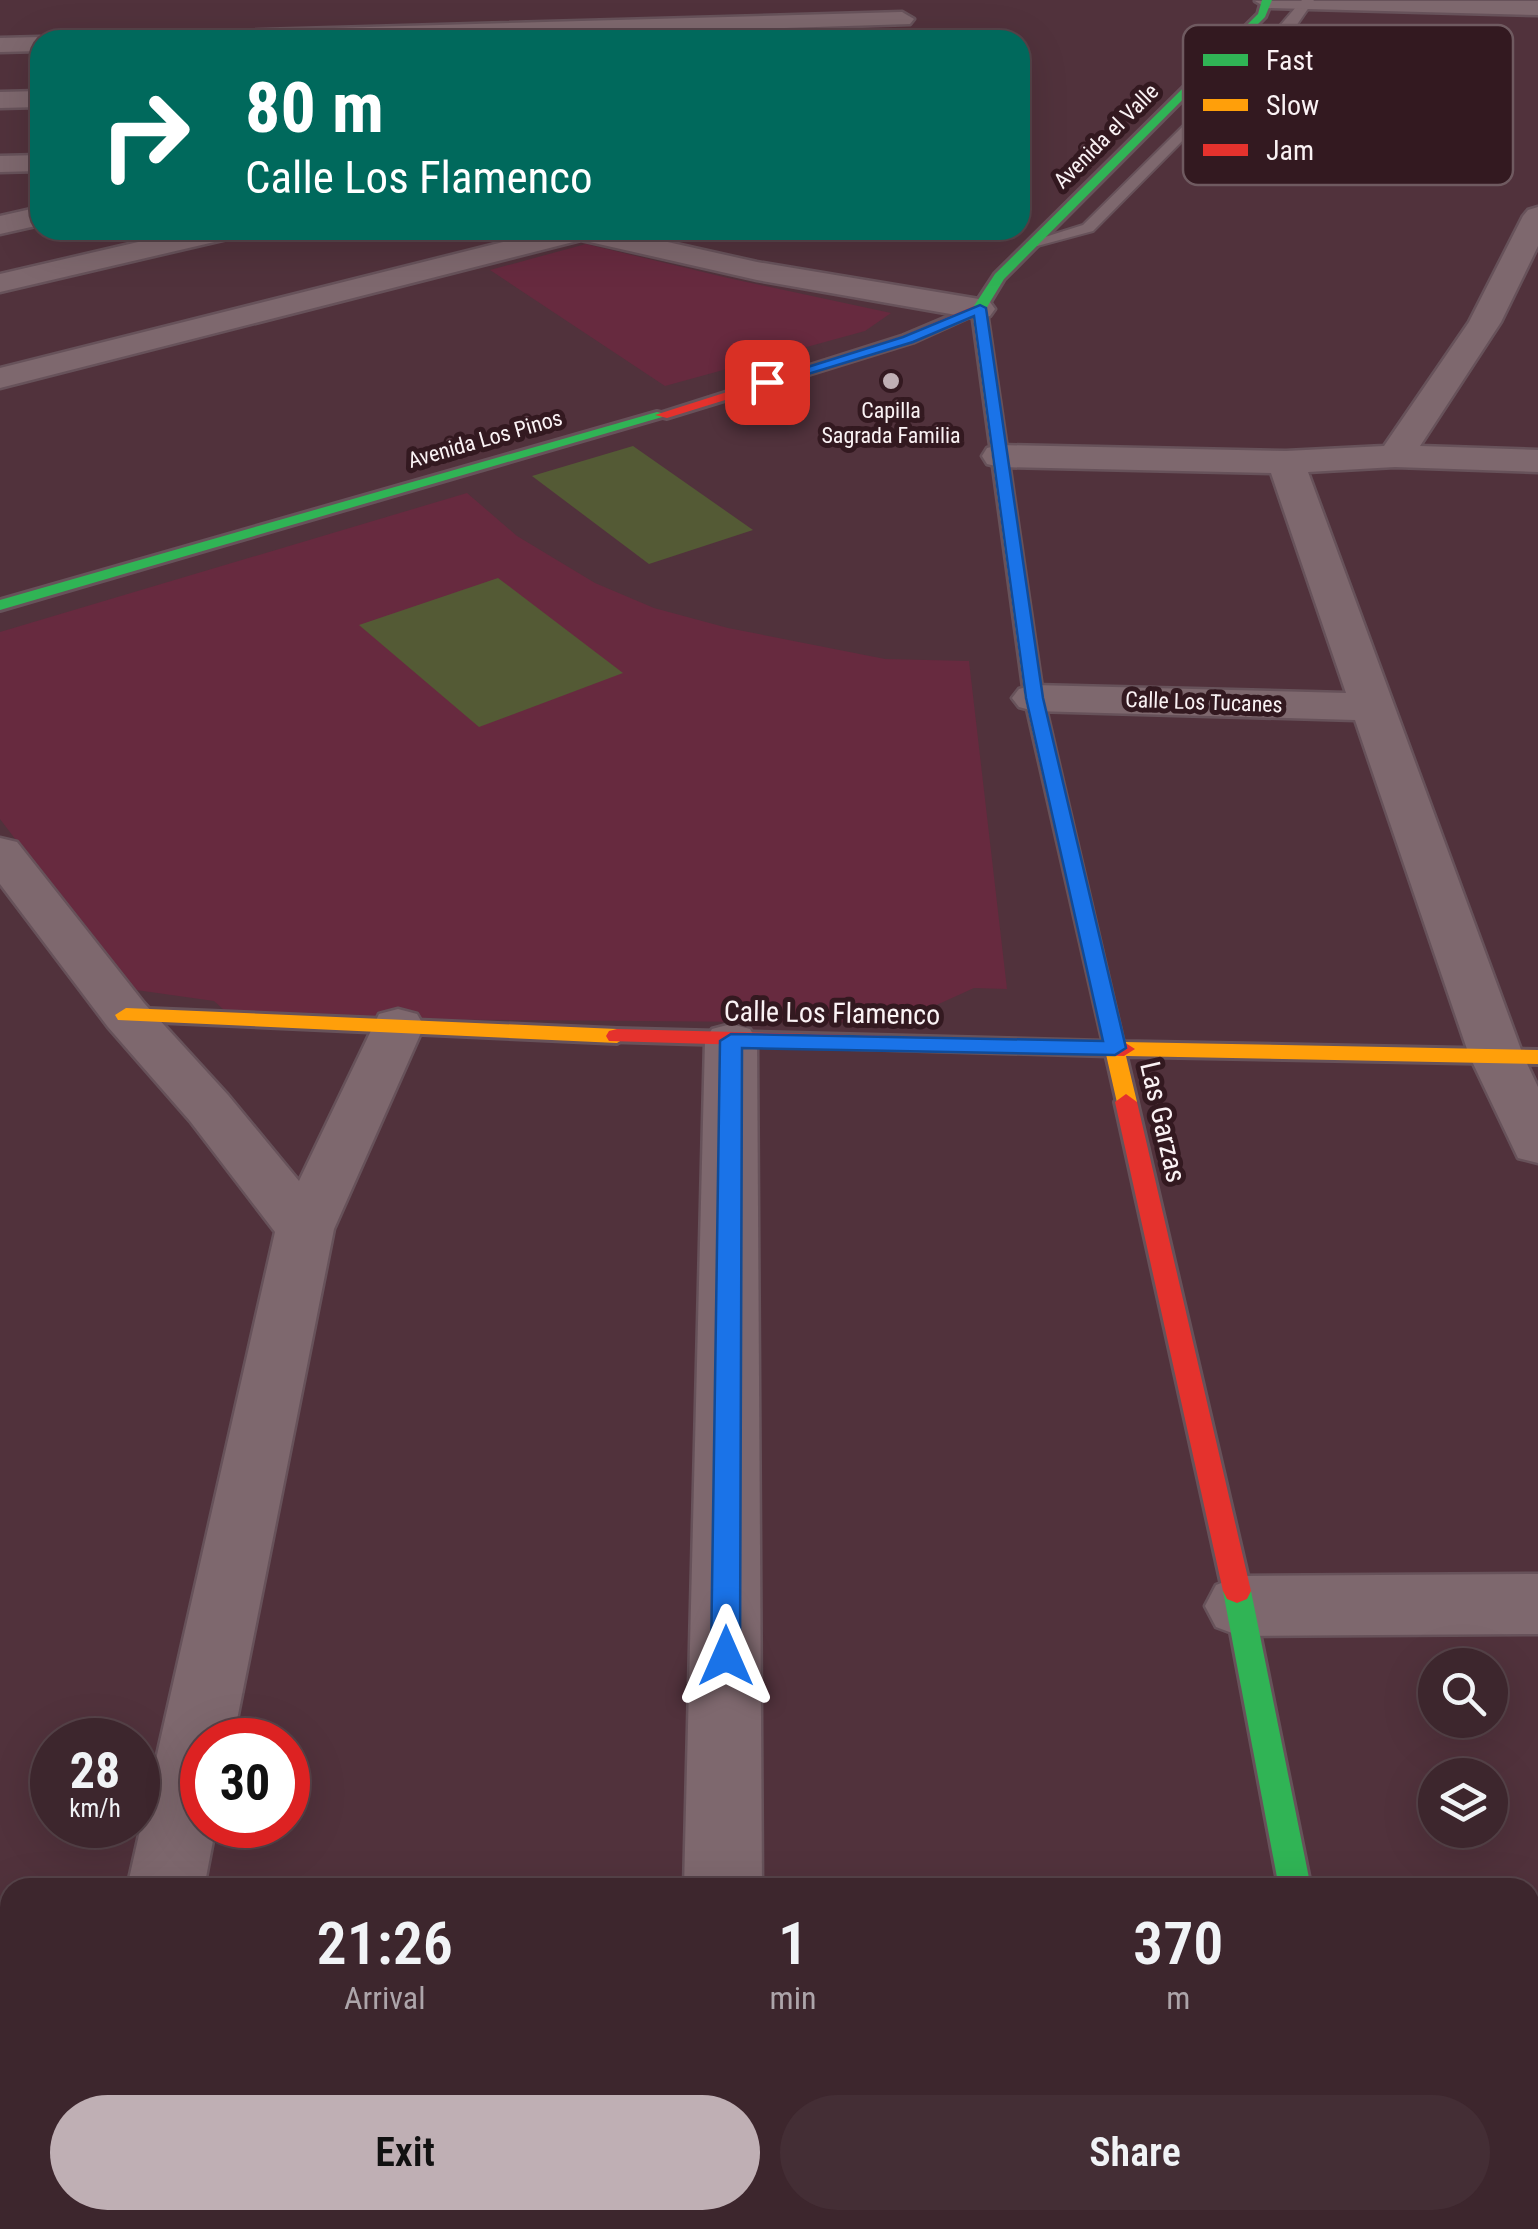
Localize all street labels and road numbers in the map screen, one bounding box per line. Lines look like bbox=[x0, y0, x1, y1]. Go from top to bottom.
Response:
street label: Avenida el Valle bbox=[1049, 79, 1163, 193]
street label: Avenida Los Pinos bbox=[405, 405, 565, 473]
street label: Calle Los Tucanes bbox=[1125, 687, 1283, 717]
street label: Calle Los Flamenco bbox=[724, 995, 940, 1031]
street label: Las Garzas bbox=[1133, 1058, 1193, 1186]

